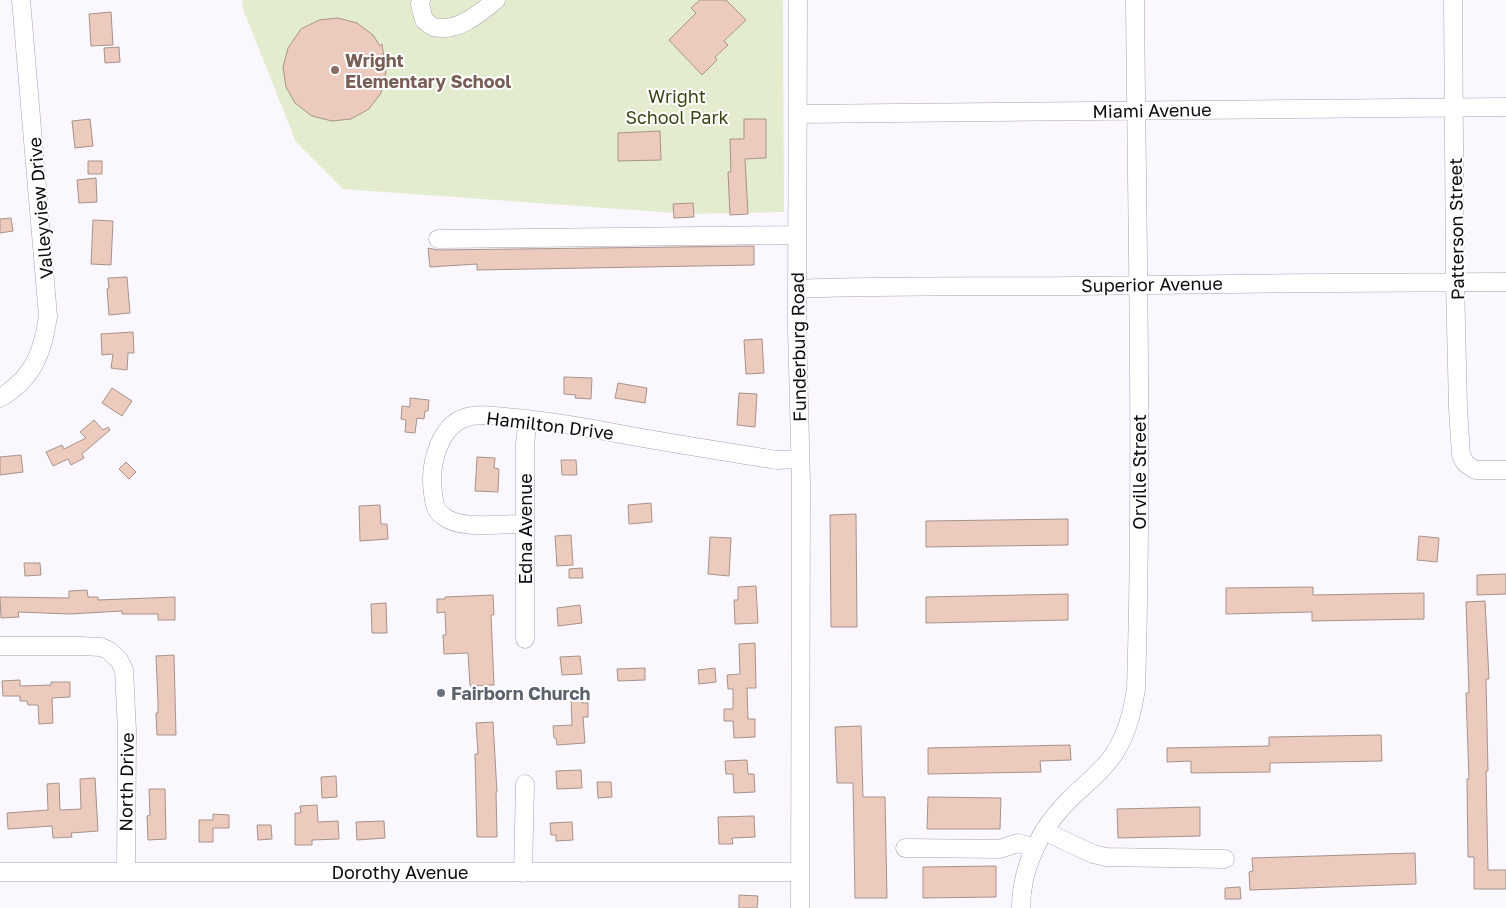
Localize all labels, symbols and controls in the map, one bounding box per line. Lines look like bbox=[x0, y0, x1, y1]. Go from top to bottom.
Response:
place label: Wright Elementary School bbox=[345, 49, 511, 92]
marker: Wright Elementary School bbox=[329, 64, 341, 76]
park label: Wright School Park bbox=[625, 85, 729, 128]
street label: Miami Avenue bbox=[1092, 98, 1212, 122]
street label: Valleyview Drive bbox=[23, 136, 57, 280]
street label: Patterson Street bbox=[1444, 158, 1468, 300]
street label: Funderburg Road bbox=[786, 272, 810, 422]
street label: Superior Avenue bbox=[1081, 272, 1223, 296]
street label: Hamilton Drive bbox=[485, 406, 615, 444]
street label: Orville Street bbox=[1128, 414, 1150, 530]
street label: Edna Avenue bbox=[514, 473, 536, 585]
place label: Fairborn Church bbox=[451, 682, 590, 704]
marker: Fairborn Church bbox=[435, 687, 447, 699]
street label: North Drive bbox=[114, 732, 138, 832]
street label: Dorothy Avenue bbox=[331, 861, 469, 883]

